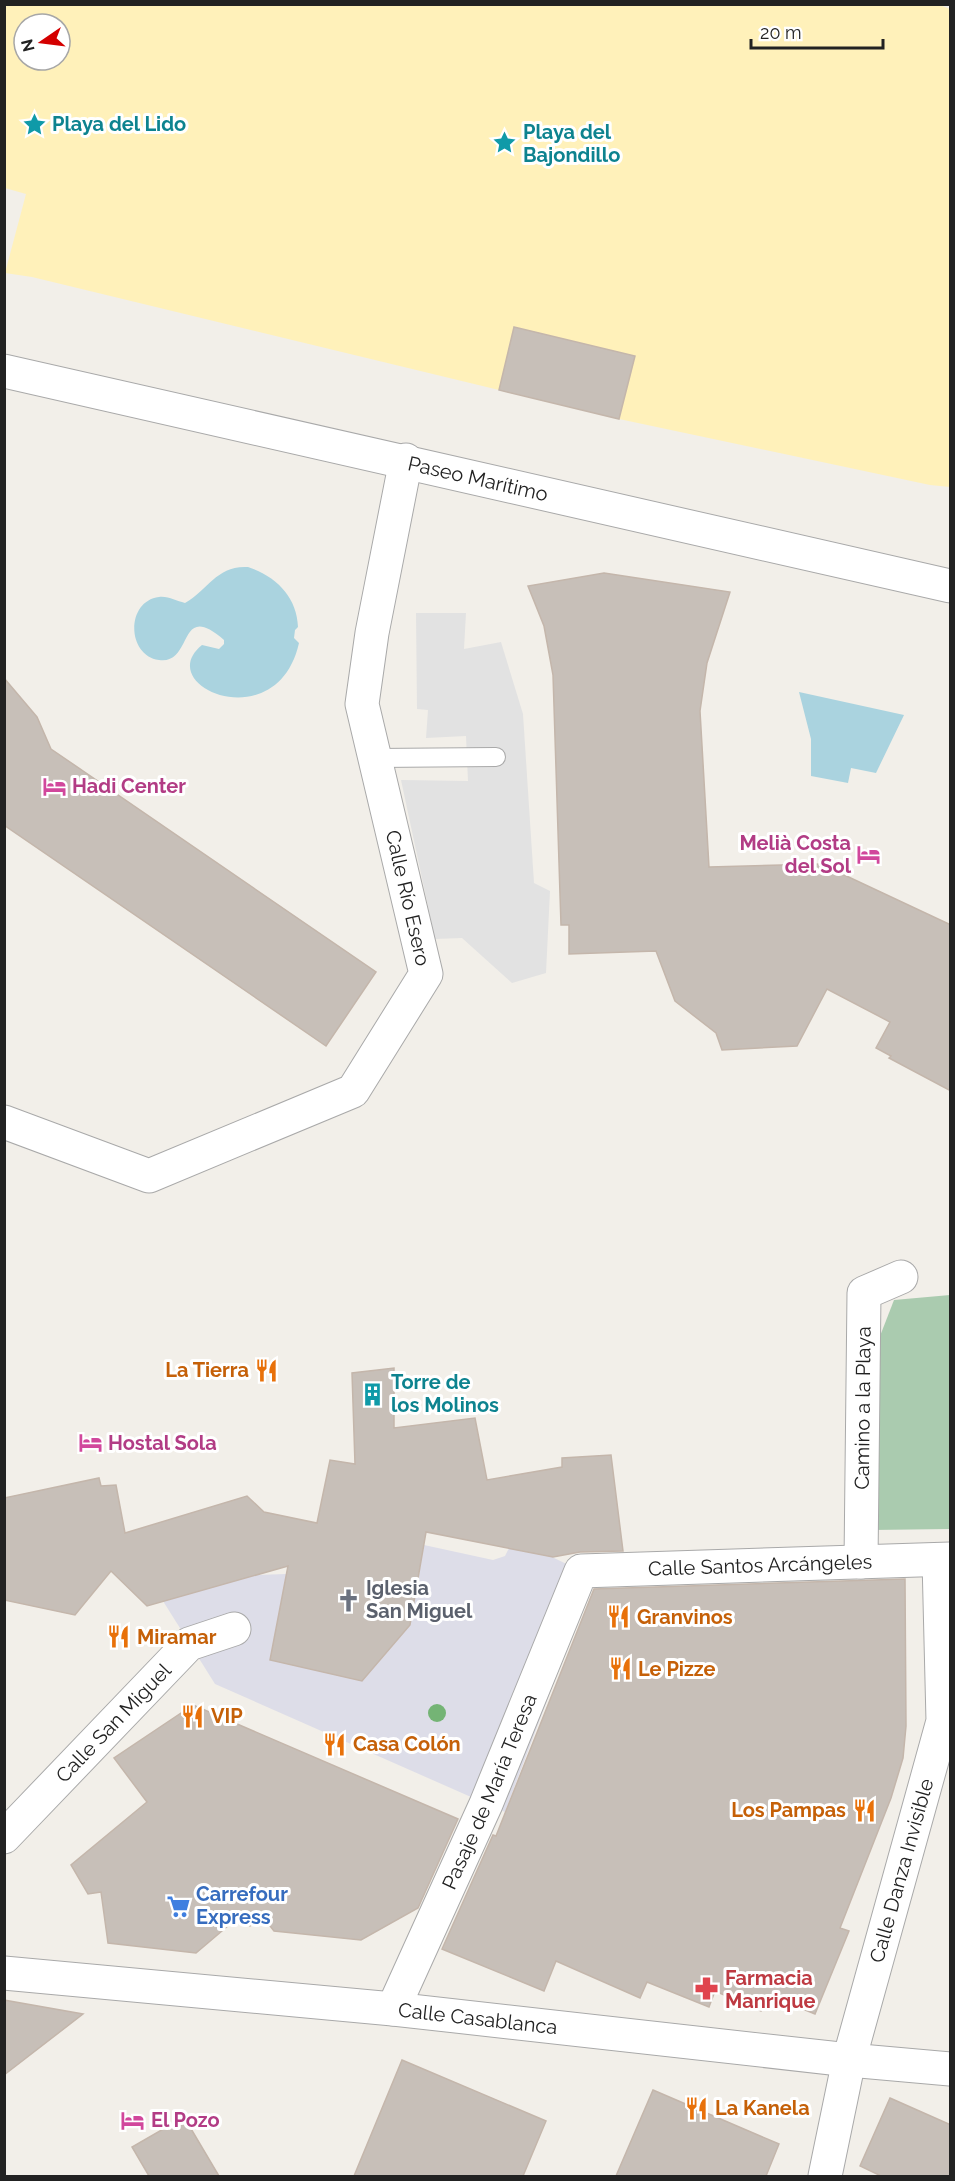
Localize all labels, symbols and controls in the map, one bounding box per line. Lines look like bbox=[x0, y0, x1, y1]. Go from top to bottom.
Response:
north arrow bbox=[12, 12, 72, 72]
scale bar bbox=[751, 12, 883, 50]
text: 20 m bbox=[760, 22, 802, 43]
text: N bbox=[17, 37, 39, 54]
place icon: Playa del Lido bbox=[21, 111, 47, 137]
place label: Playa del Lido bbox=[52, 112, 186, 136]
place label: Playa del Bajondillo bbox=[523, 120, 620, 167]
place icon: Playa del Bajondillo bbox=[492, 130, 518, 156]
street label: Paseo Marítimo bbox=[406, 451, 550, 506]
hotel icon: Hadi Center bbox=[41, 773, 67, 799]
place label: Hadi Center bbox=[72, 774, 186, 798]
street label: Calle Río Esero bbox=[381, 828, 435, 968]
place label: Melià Costa del Sol bbox=[739, 831, 852, 878]
hotel icon: Melià Costa del Sol bbox=[856, 841, 882, 867]
street label: Camino a la Playa bbox=[850, 1326, 876, 1490]
restaurant icon: La Tierra bbox=[254, 1357, 280, 1383]
place label: La Tierra bbox=[165, 1358, 249, 1382]
place label: Torre de los Molinos bbox=[391, 1370, 499, 1417]
building icon: Torre de los Molinos bbox=[360, 1381, 386, 1407]
hotel icon: Hostal Sola bbox=[77, 1430, 103, 1456]
place label: Hostal Sola bbox=[108, 1431, 217, 1455]
street label: Calle Santos Arcángeles bbox=[648, 1550, 873, 1581]
place label: Iglesia San Miguel bbox=[366, 1576, 473, 1623]
church icon: Iglesia San Miguel bbox=[335, 1587, 361, 1613]
restaurant icon: Granvinos bbox=[606, 1604, 632, 1630]
place label: Granvinos bbox=[637, 1605, 733, 1629]
restaurant icon: Miramar bbox=[106, 1624, 132, 1650]
place label: Miramar bbox=[137, 1625, 217, 1649]
restaurant icon: Le Pizze bbox=[607, 1656, 633, 1682]
place label: Le Pizze bbox=[638, 1657, 715, 1681]
street label: Calle San Miguel bbox=[51, 1658, 176, 1787]
street label: Pasaje de María Teresa bbox=[437, 1690, 542, 1893]
restaurant icon: VIP bbox=[180, 1703, 206, 1729]
place label: VIP bbox=[211, 1704, 243, 1728]
restaurant icon: Casa Colón bbox=[322, 1731, 348, 1757]
place label: Casa Colón bbox=[353, 1732, 461, 1756]
street label: Calle Danza Invisible bbox=[865, 1776, 939, 1965]
restaurant icon: Los Pampas bbox=[851, 1797, 877, 1823]
place label: Los Pampas bbox=[731, 1798, 846, 1822]
place label: Carrefour Express bbox=[196, 1882, 288, 1929]
supermarket icon: Carrefour Express bbox=[165, 1893, 191, 1919]
place label: Farmacia Manrique bbox=[725, 1966, 816, 2013]
pharmacy icon: Farmacia Manrique bbox=[694, 1976, 720, 2002]
street label: Calle Casablanca bbox=[397, 1998, 559, 2039]
restaurant icon: La Kanela bbox=[684, 2095, 710, 2121]
place label: La Kanela bbox=[715, 2096, 810, 2120]
hotel icon: El Pozo bbox=[120, 2107, 146, 2133]
place label: El Pozo bbox=[151, 2108, 220, 2132]

